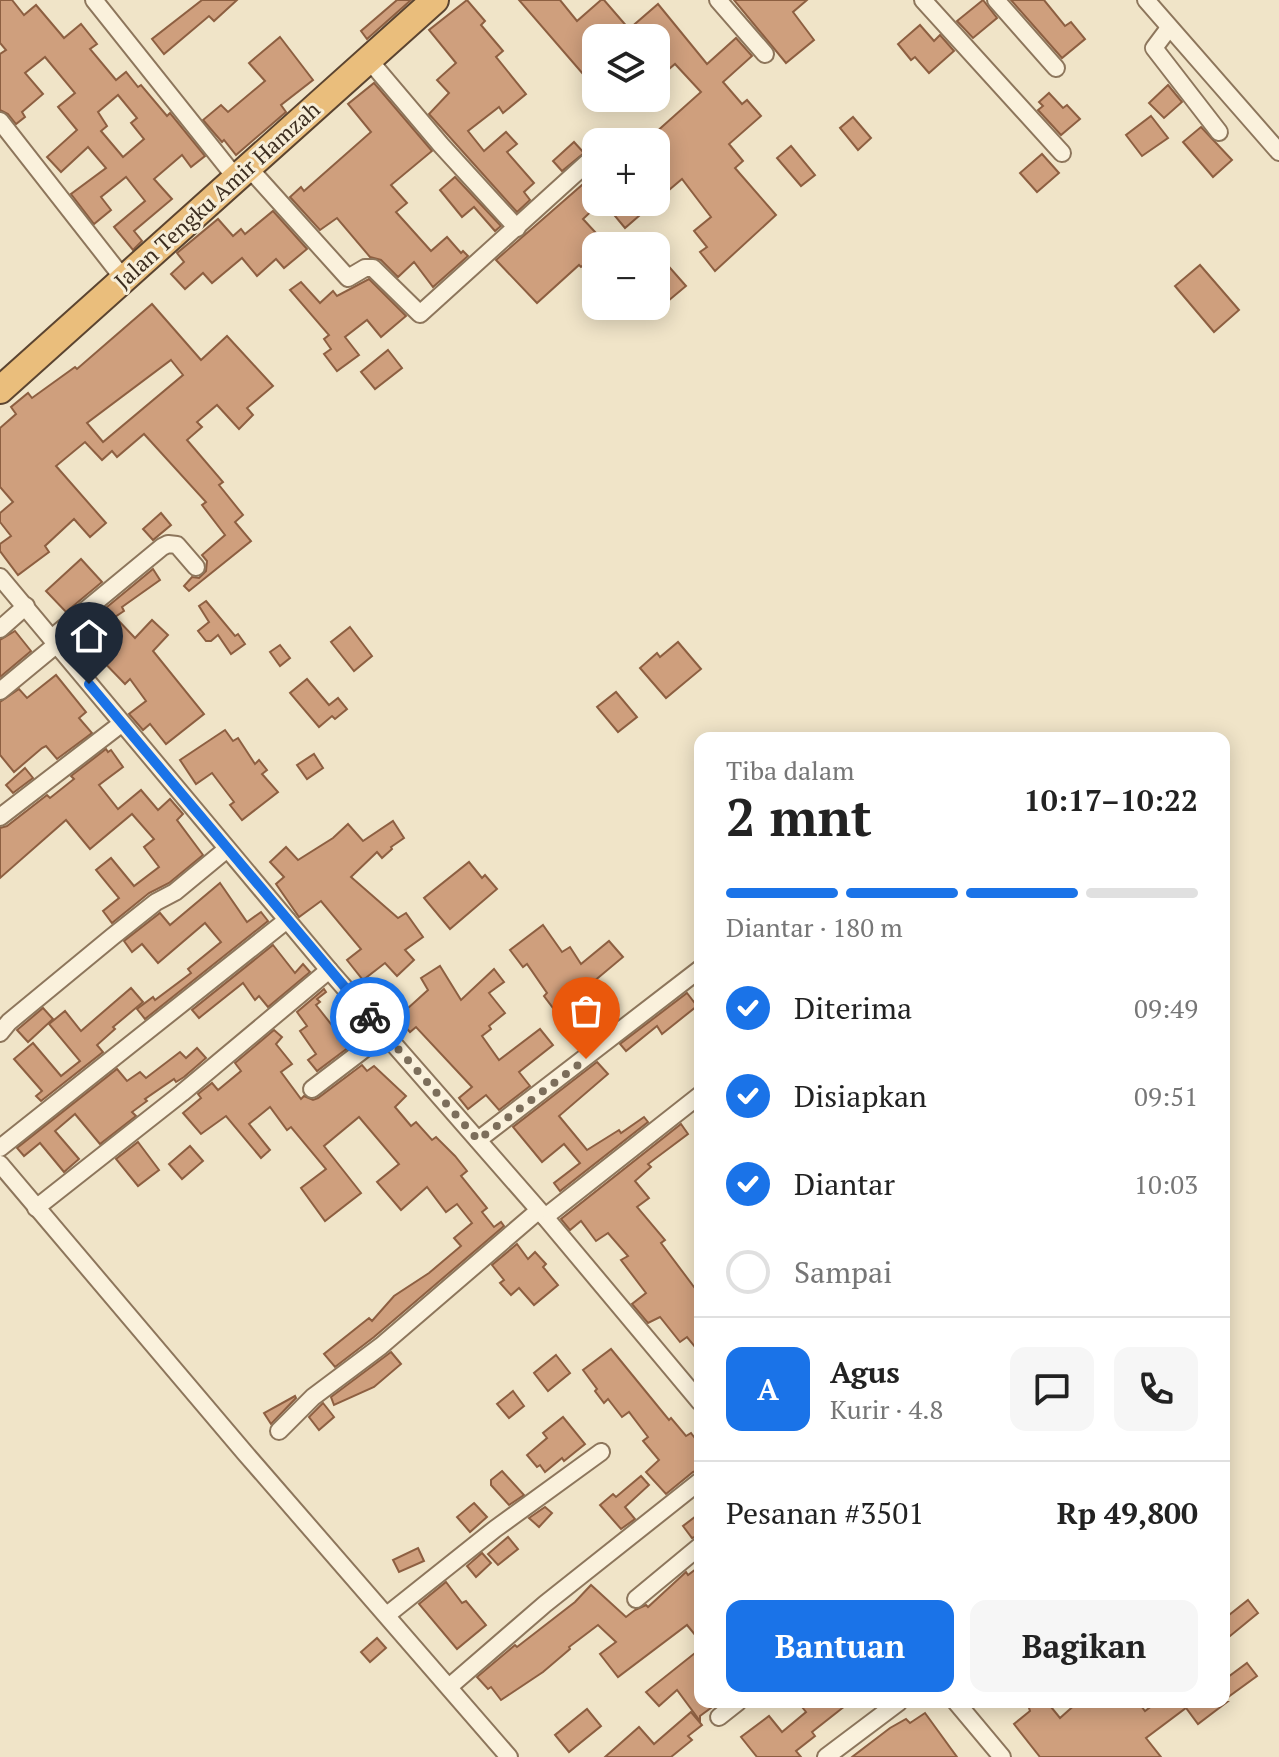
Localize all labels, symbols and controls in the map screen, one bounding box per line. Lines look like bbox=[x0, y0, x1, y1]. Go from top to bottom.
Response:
map controls bbox=[582, 24, 670, 320]
button: layers bbox=[582, 24, 670, 112]
street label: Jalan Tengku Amir Hamzah bbox=[108, 94, 326, 295]
button: + bbox=[582, 128, 670, 216]
button: − bbox=[582, 232, 670, 320]
pin bbox=[55, 602, 123, 684]
icon: home bbox=[67, 614, 111, 658]
text: Tiba dalam bbox=[726, 753, 855, 787]
text: 10:17–10:22 bbox=[1024, 780, 1198, 820]
text: 2 mnt bbox=[726, 782, 872, 851]
text: Diantar · 180 m bbox=[726, 910, 903, 944]
courier bbox=[330, 977, 410, 1057]
pin bbox=[552, 977, 620, 1059]
icon: check bbox=[726, 986, 770, 1030]
text: Diterima bbox=[794, 988, 912, 1028]
icon: bag bbox=[564, 989, 608, 1033]
text: 09:49 bbox=[1134, 991, 1198, 1025]
icon: bike bbox=[348, 995, 392, 1039]
icon: check bbox=[726, 1074, 770, 1118]
text: Disiapkan bbox=[794, 1076, 927, 1116]
text: 09:51 bbox=[1134, 1079, 1198, 1113]
icon: check bbox=[726, 1162, 770, 1206]
text: Diantar bbox=[794, 1164, 895, 1204]
text: 10:03 bbox=[1134, 1167, 1198, 1201]
text: Sampai bbox=[794, 1252, 892, 1292]
button: chat bbox=[1010, 1347, 1094, 1431]
button: phone bbox=[1114, 1347, 1198, 1431]
text: Agus bbox=[830, 1352, 900, 1392]
text: A bbox=[757, 1369, 779, 1409]
text: Kurir · 4.8 bbox=[830, 1392, 943, 1426]
text: Pesanan #3501 bbox=[726, 1493, 924, 1533]
text: Rp 49,800 bbox=[1057, 1493, 1198, 1533]
button: Bantuan bbox=[726, 1600, 954, 1692]
button: Bagikan bbox=[970, 1600, 1198, 1692]

